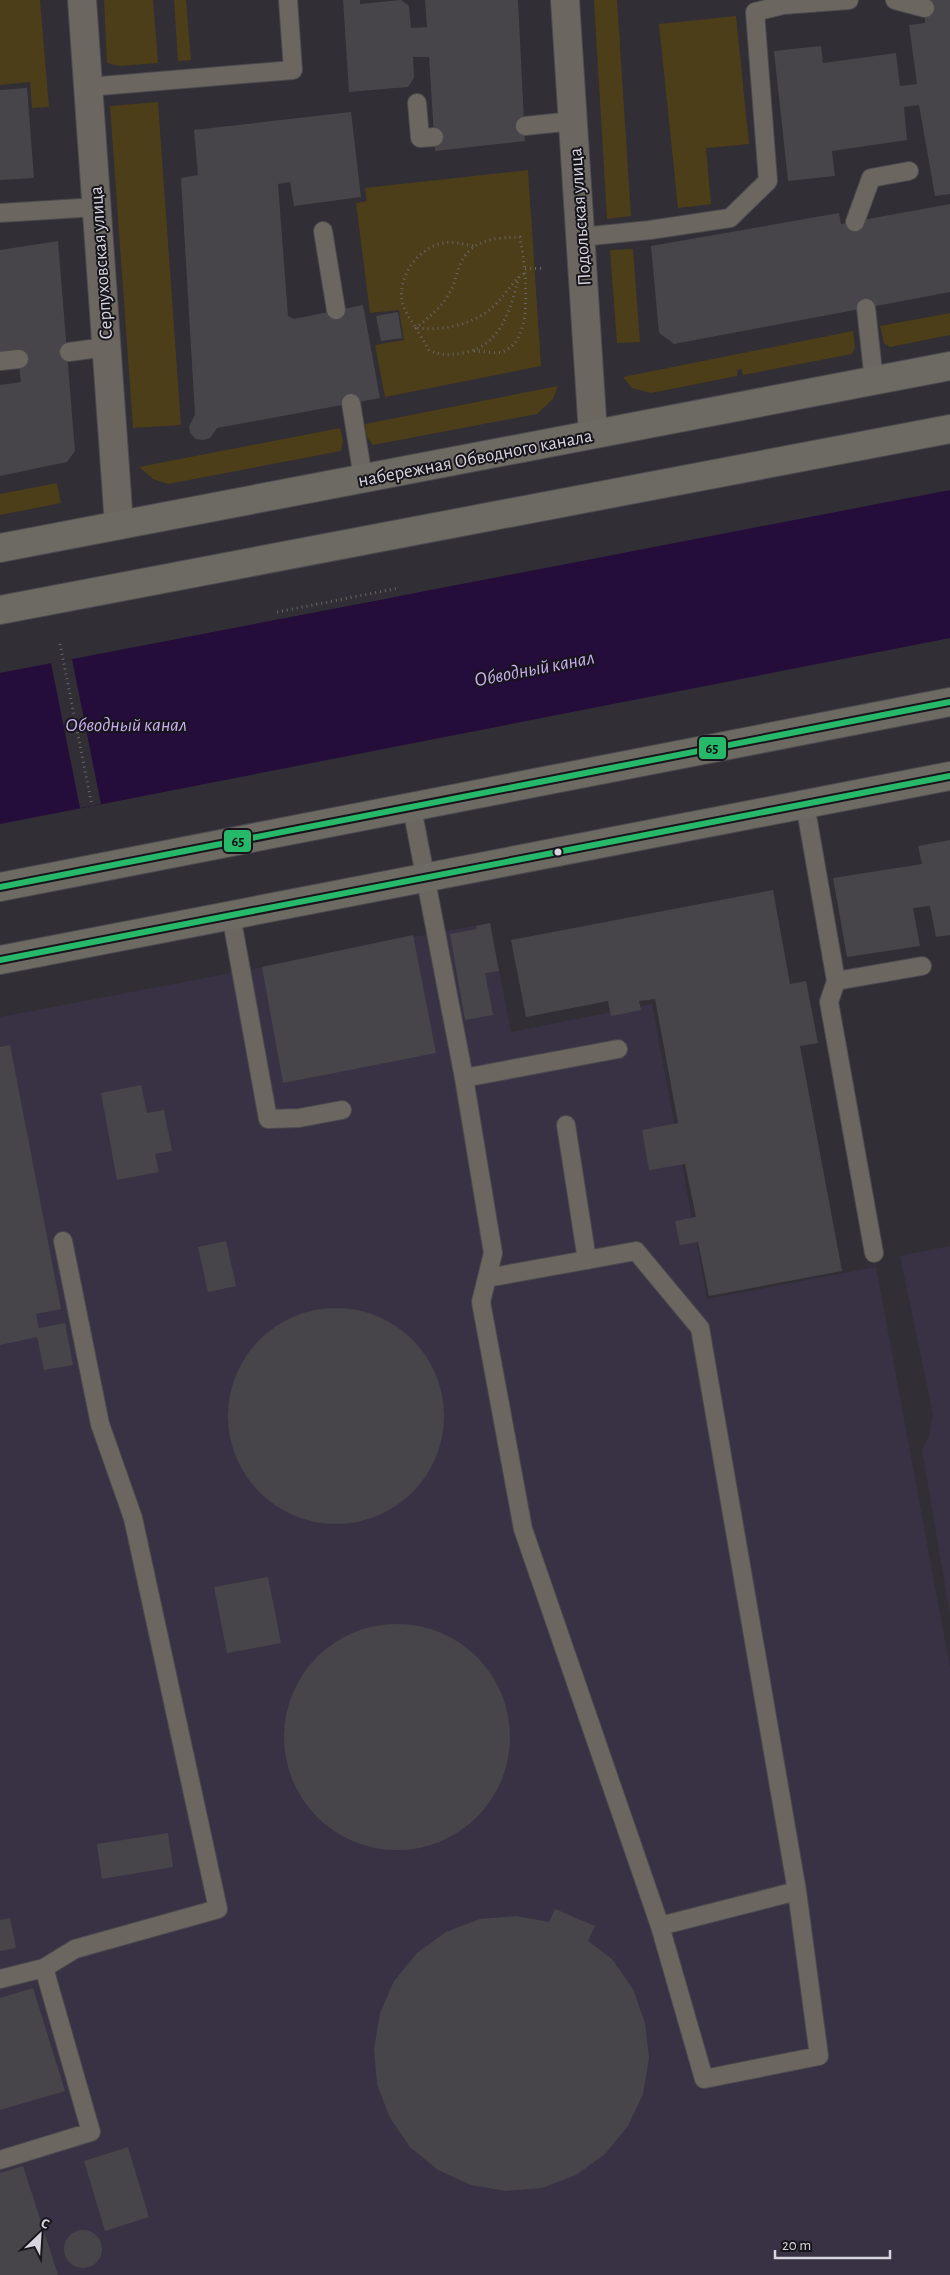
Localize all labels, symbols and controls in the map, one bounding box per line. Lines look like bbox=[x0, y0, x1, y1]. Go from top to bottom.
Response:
street label: Подольская улица bbox=[566, 147, 595, 286]
street label: Серпуховская улица bbox=[87, 185, 116, 340]
street label: набережная Обводного канала bbox=[356, 426, 594, 491]
water label: Обводный канал bbox=[472, 648, 596, 690]
water label: Обводный канал bbox=[65, 715, 187, 735]
line badge: 65 bbox=[698, 736, 727, 760]
text: 65 bbox=[706, 742, 718, 756]
line badge: 65 bbox=[223, 829, 252, 853]
text: 65 bbox=[232, 835, 244, 849]
unlabelled marker bbox=[553, 847, 563, 857]
north arrow bbox=[15, 2210, 65, 2260]
text: С bbox=[39, 2216, 52, 2232]
scale bar bbox=[775, 2228, 890, 2260]
text: 20 m bbox=[782, 2238, 811, 2253]

